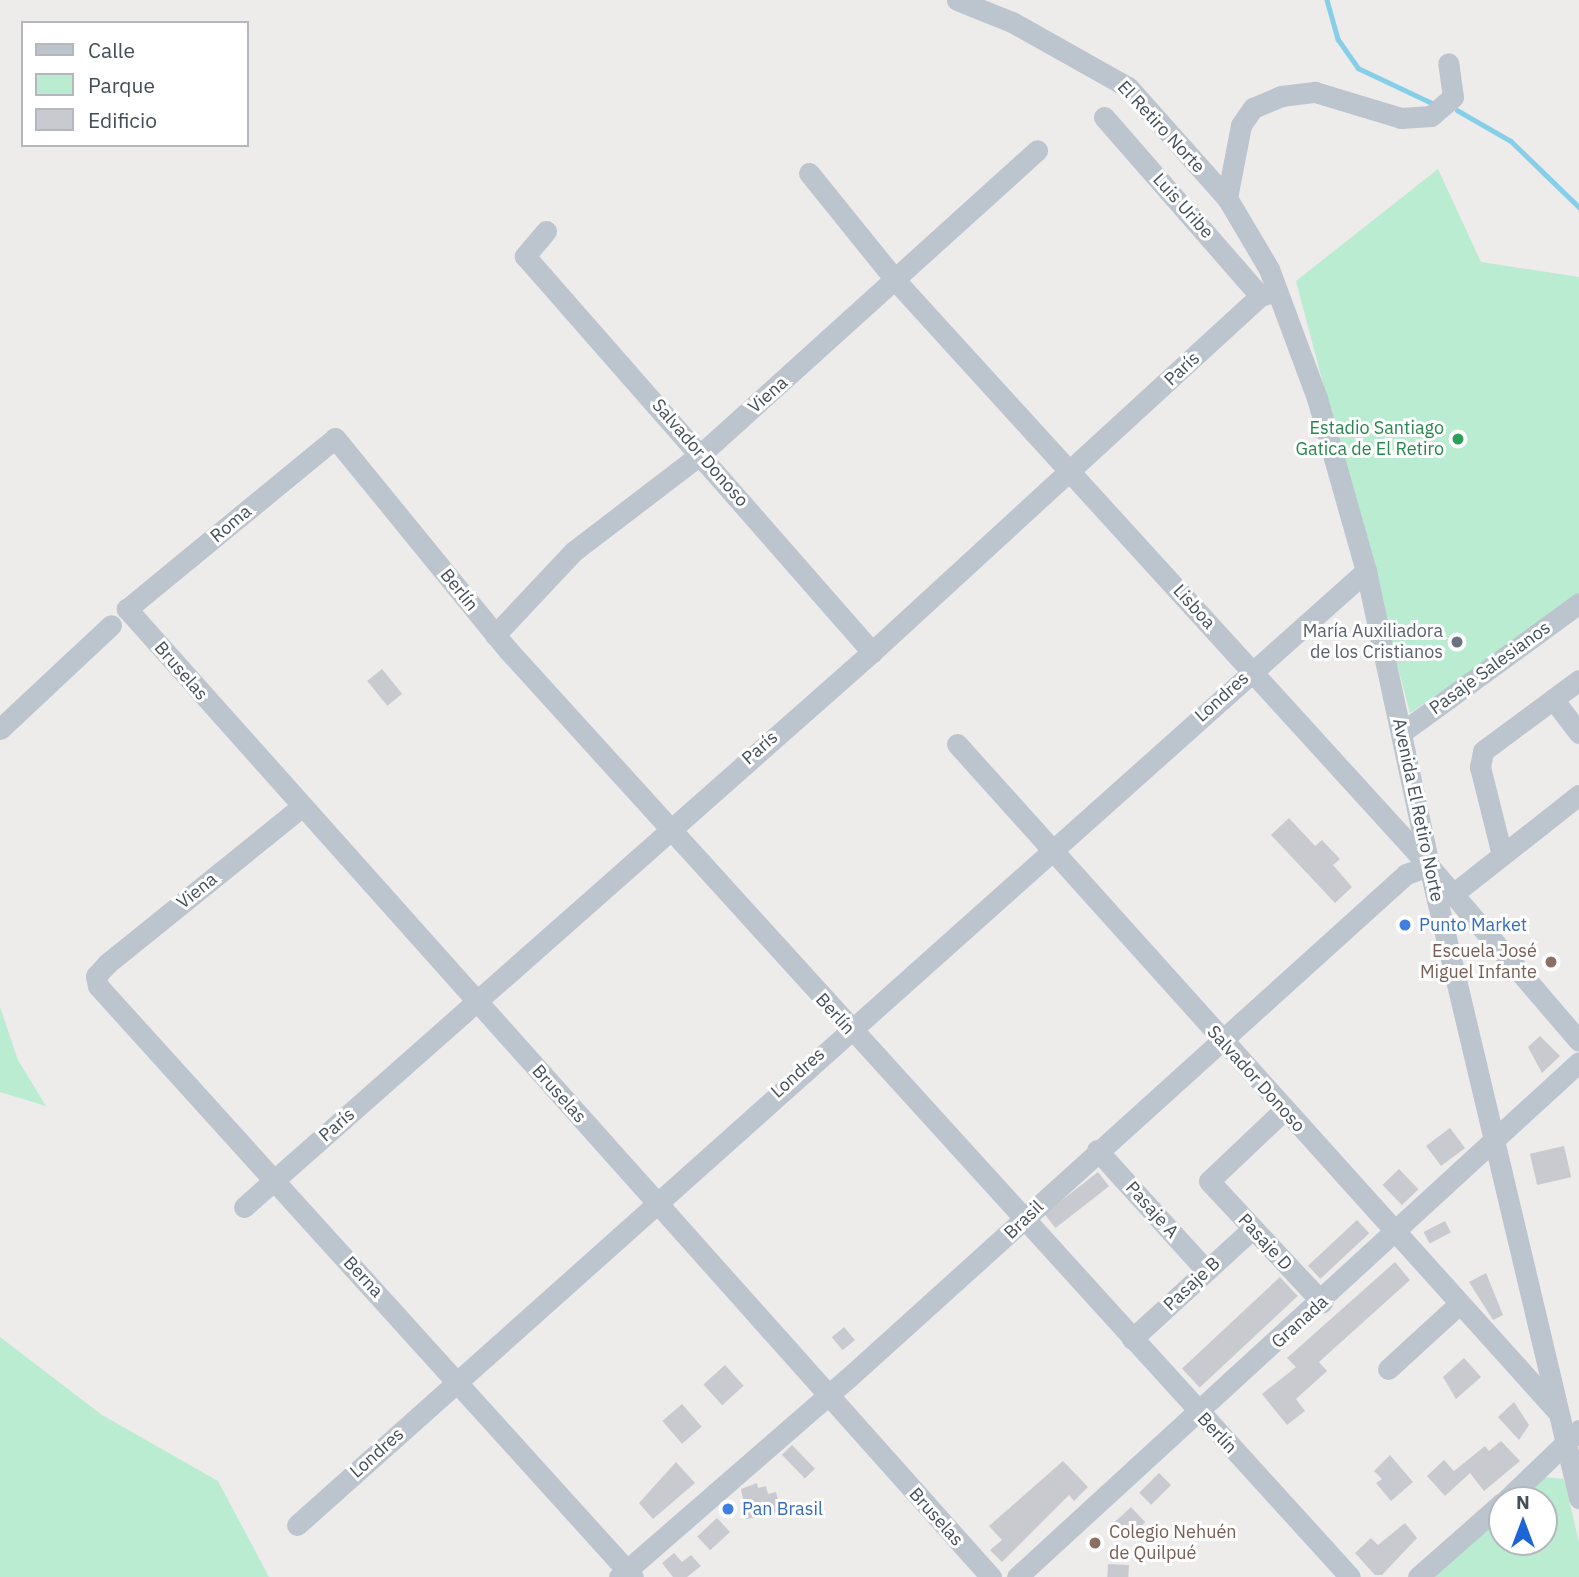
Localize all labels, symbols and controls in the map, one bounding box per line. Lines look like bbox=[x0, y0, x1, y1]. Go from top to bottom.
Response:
legend bbox=[21, 21, 248, 147]
text: Calle bbox=[88, 36, 135, 64]
text: Parque bbox=[88, 71, 155, 99]
street label: El Retiro Norte bbox=[1113, 76, 1209, 178]
text: Edificio bbox=[88, 106, 157, 134]
street label: Luis Uribe bbox=[1148, 169, 1218, 243]
street label: París bbox=[1160, 347, 1204, 391]
street label: Viena bbox=[744, 372, 792, 418]
street label: Salvador Donoso bbox=[647, 395, 753, 511]
place label: Estadio Santiago Gatica de El Retiro bbox=[1295, 418, 1444, 460]
marker: Estadio Santiago Gatica de El Retiro bbox=[1450, 431, 1466, 447]
street label: Roma bbox=[206, 501, 256, 547]
street label: Berlín bbox=[436, 565, 482, 615]
street label: Lisboa bbox=[1168, 580, 1220, 634]
street label: Pasaje Salesianos bbox=[1425, 617, 1555, 719]
place label: María Auxiliadora de los Cristianos bbox=[1303, 621, 1443, 664]
marker: María Auxiliadora de los Cristianos bbox=[1449, 634, 1465, 650]
street label: Bruselas bbox=[150, 637, 212, 705]
street label: Londres bbox=[1191, 667, 1253, 727]
street label: Avenida El Retiro Norte bbox=[1388, 716, 1448, 904]
street label: París bbox=[738, 727, 782, 769]
street label: Viena bbox=[173, 868, 221, 914]
place label: Punto Market bbox=[1419, 914, 1527, 936]
marker: Punto Market bbox=[1397, 917, 1413, 933]
place label: Escuela José Miguel Infante bbox=[1420, 941, 1537, 984]
marker: Escuela José Miguel Infante bbox=[1543, 954, 1559, 970]
street label: Berlín bbox=[811, 989, 859, 1039]
street label: Salvador Donoso bbox=[1203, 1021, 1309, 1137]
street label: Londres bbox=[767, 1043, 829, 1103]
street label: Bruselas bbox=[527, 1061, 591, 1127]
street label: París bbox=[315, 1104, 359, 1146]
street label: Pasaje A bbox=[1121, 1177, 1183, 1243]
street label: Brasil bbox=[1000, 1196, 1048, 1244]
street label: Pasaje D bbox=[1233, 1209, 1297, 1275]
street label: Berna bbox=[339, 1252, 387, 1302]
street label: Pasaje B bbox=[1159, 1253, 1225, 1315]
street label: Granada bbox=[1267, 1291, 1333, 1353]
street label: Berlín bbox=[1193, 1408, 1241, 1458]
street label: Londres bbox=[346, 1423, 408, 1483]
street label: Bruselas bbox=[904, 1484, 968, 1550]
north arrow bbox=[1488, 1486, 1558, 1556]
text: N bbox=[1516, 1490, 1530, 1514]
place label: Pan Brasil bbox=[742, 1498, 823, 1520]
marker: Pan Brasil bbox=[720, 1501, 736, 1517]
place label: Colegio Nehuén de Quilpué bbox=[1109, 1522, 1237, 1564]
marker: Colegio Nehuén de Quilpué bbox=[1087, 1535, 1103, 1551]

